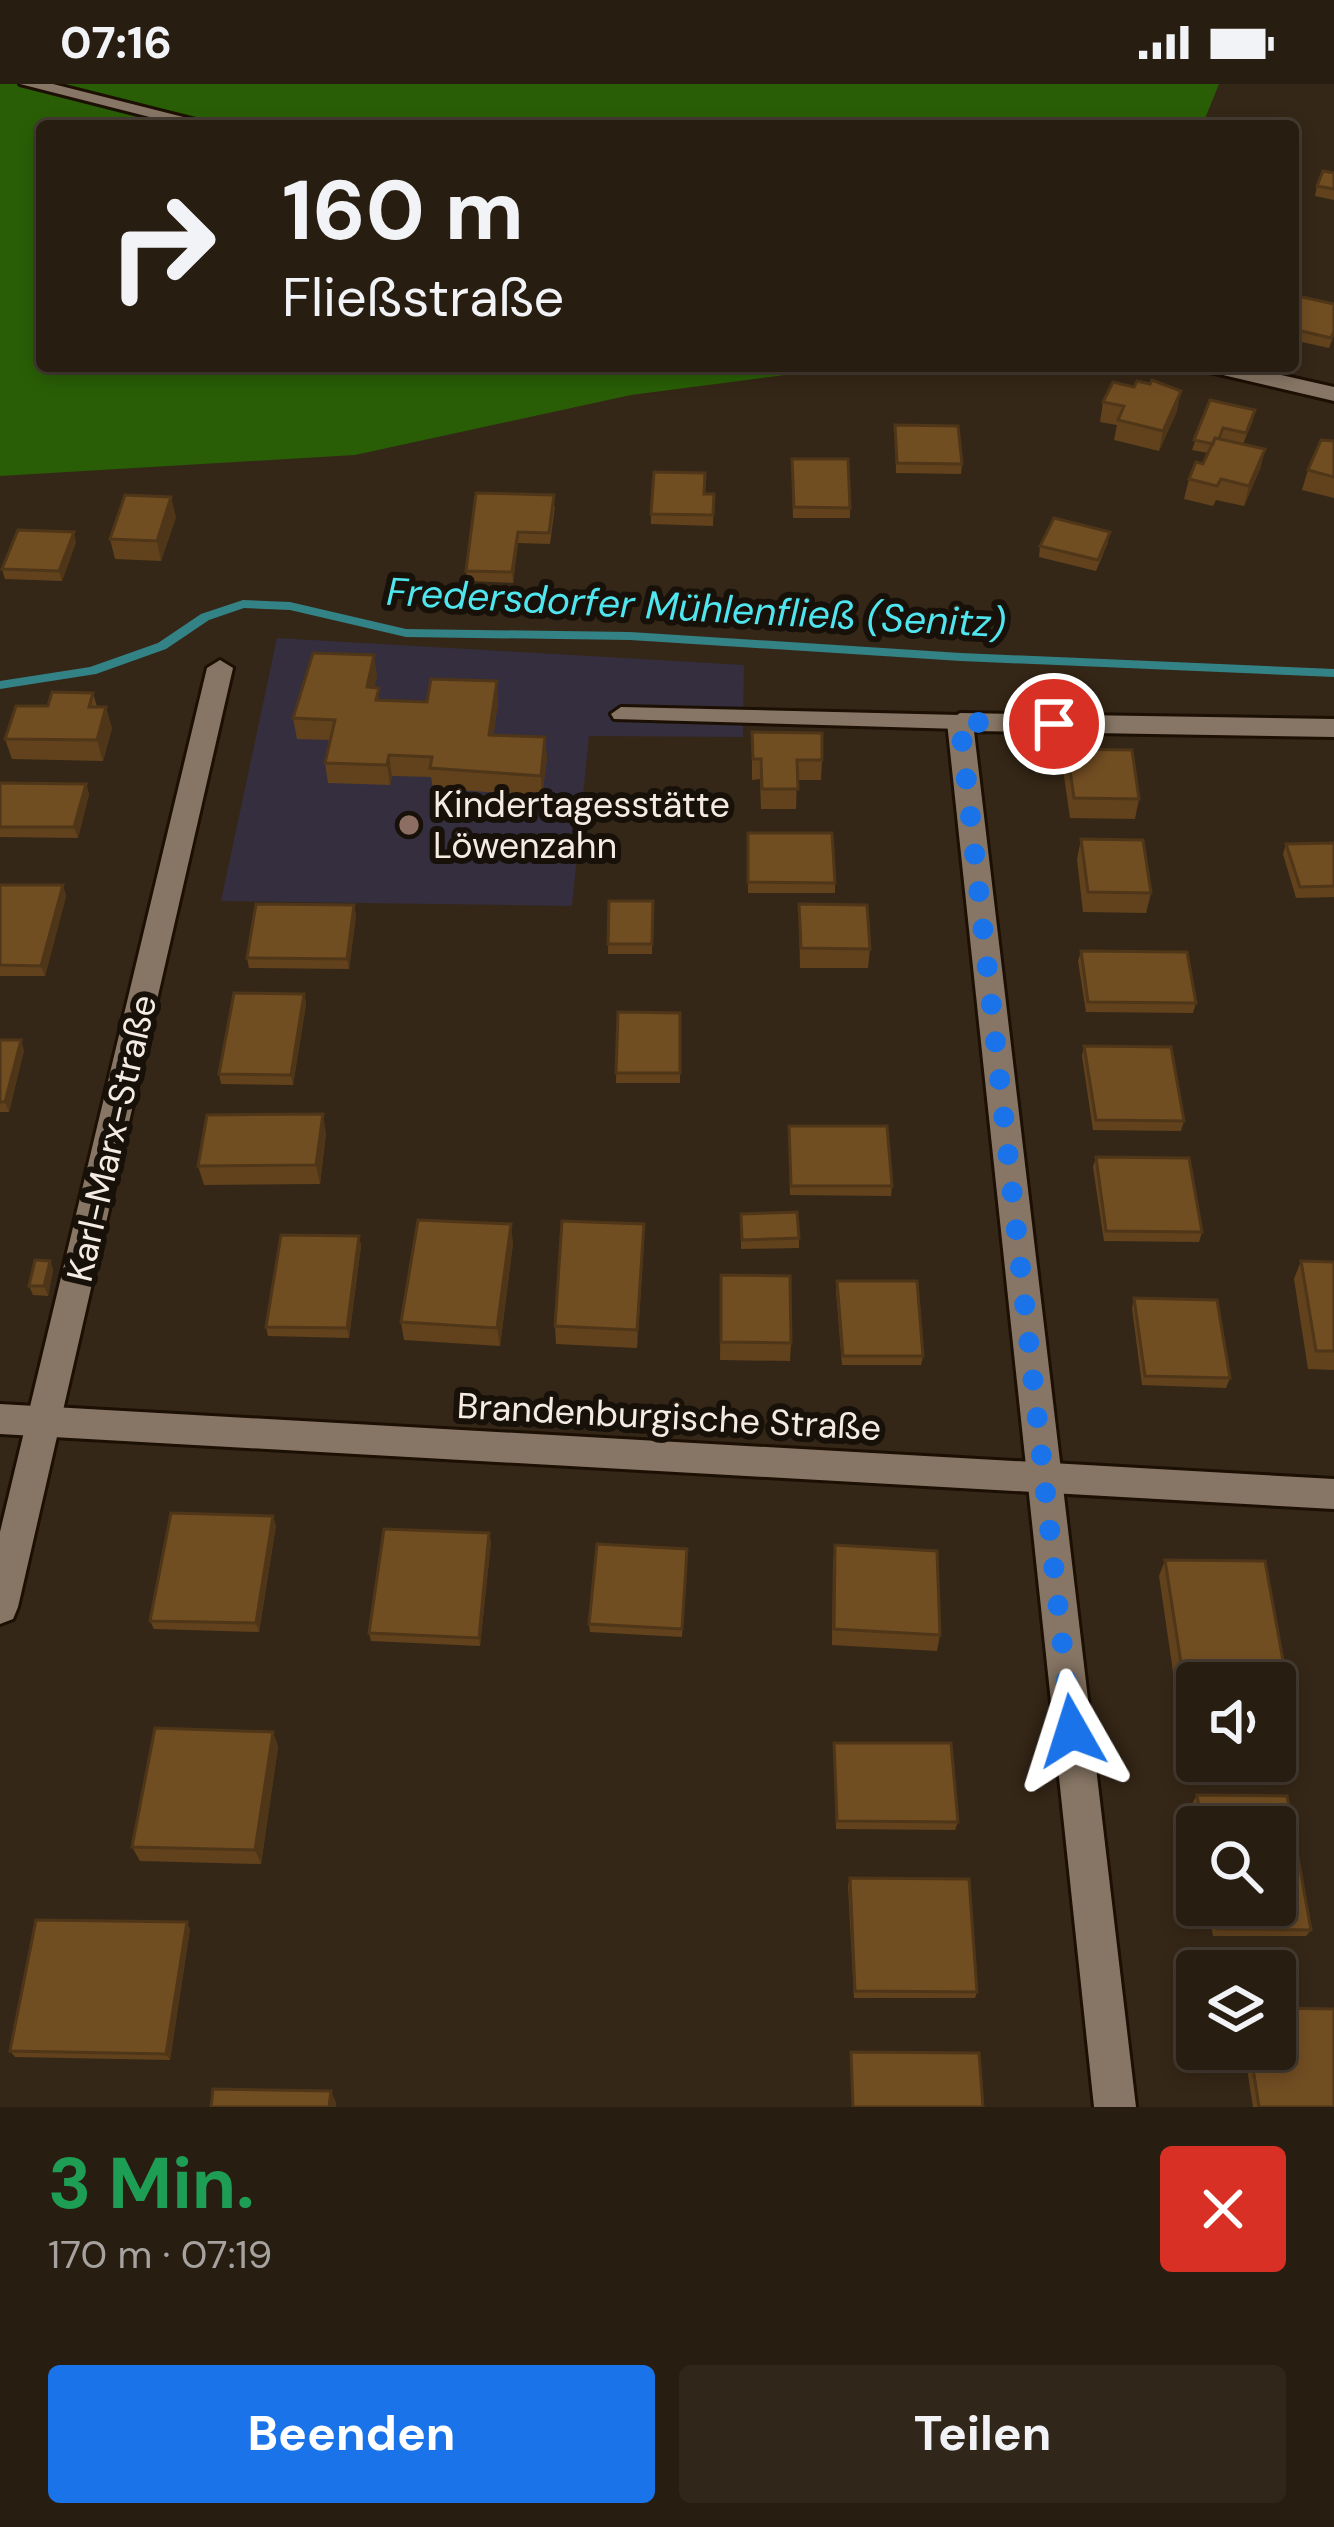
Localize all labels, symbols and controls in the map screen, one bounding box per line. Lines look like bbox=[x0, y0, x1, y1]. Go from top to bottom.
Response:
text: 07:16 bbox=[60, 13, 172, 72]
text: 160 m bbox=[282, 156, 524, 265]
icon: right bbox=[84, 168, 240, 324]
text: Fließstraße bbox=[282, 262, 564, 333]
water label: Fredersdorfer Mühlenfließ (Senitz) bbox=[385, 566, 1007, 649]
pin bbox=[1003, 673, 1105, 775]
icon: arrive bbox=[1021, 691, 1087, 757]
place label: Kindertagesstätte Löwenzahn bbox=[433, 781, 730, 869]
marker: Kindertagesstätte Löwenzahn bbox=[396, 812, 422, 838]
street label: Karl-Marx-Straße bbox=[56, 990, 167, 1286]
street label: Brandenburgische Straße bbox=[456, 1382, 882, 1451]
map controls bbox=[1176, 1662, 1296, 2070]
button: sound bbox=[1176, 1662, 1296, 1782]
position arrow bbox=[1009, 1668, 1135, 1794]
button: search bbox=[1176, 1806, 1296, 1926]
button: layers bbox=[1176, 1950, 1296, 2070]
text: 3 Min. bbox=[48, 2137, 254, 2230]
button: close bbox=[1160, 2146, 1286, 2272]
text: 170 m · 07:19 bbox=[48, 2229, 272, 2280]
button: Beenden bbox=[48, 2365, 655, 2503]
button: Teilen bbox=[679, 2365, 1286, 2503]

